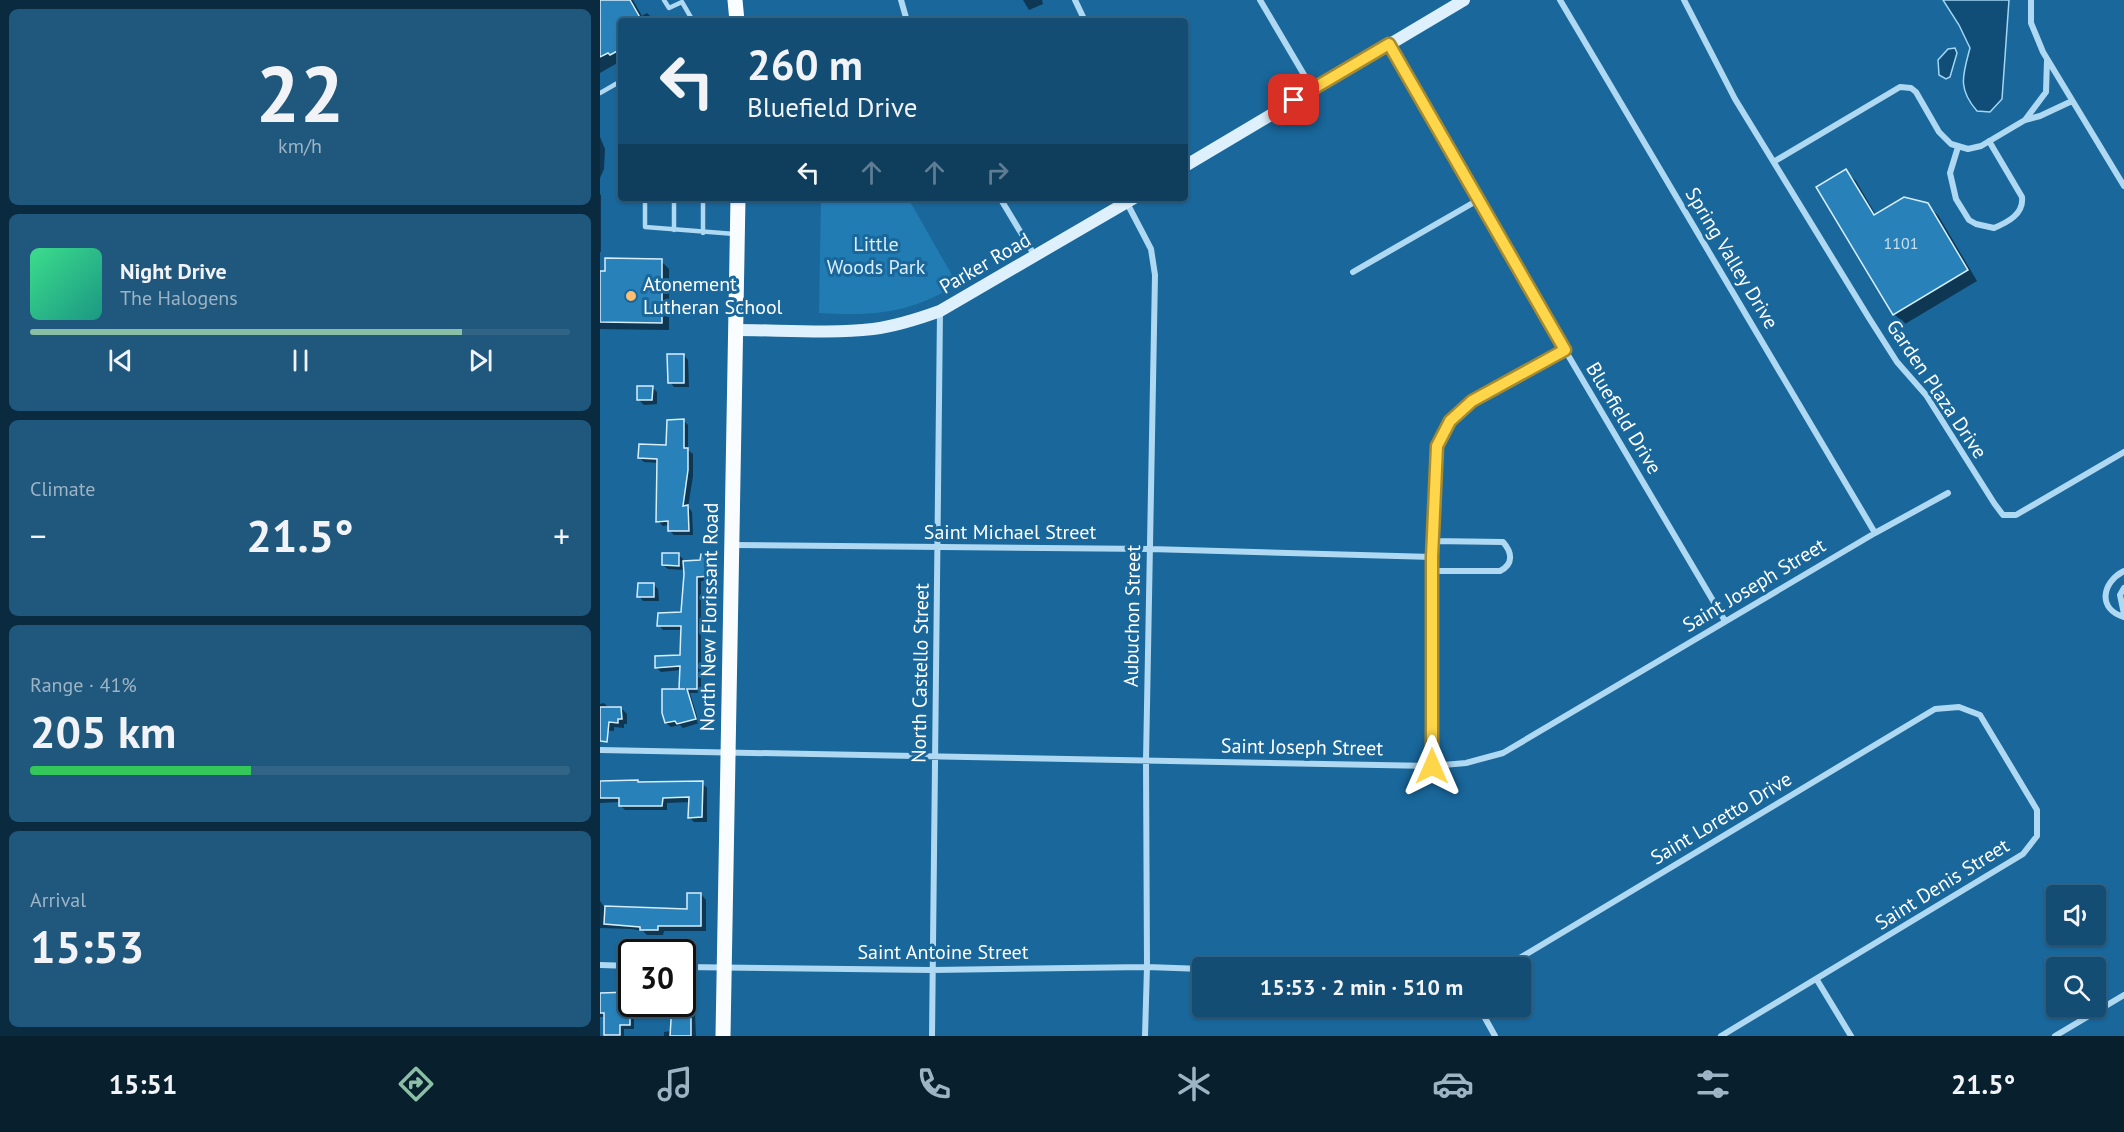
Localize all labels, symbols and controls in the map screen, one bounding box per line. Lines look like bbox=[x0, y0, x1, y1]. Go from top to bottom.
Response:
text: 260 m bbox=[747, 37, 863, 92]
icon: left bbox=[648, 42, 726, 120]
text: 22 bbox=[256, 43, 344, 144]
pin bbox=[1268, 74, 1319, 125]
icon: arrive bbox=[1277, 83, 1310, 116]
text: Bluefield Drive bbox=[747, 90, 917, 124]
text: km/h bbox=[278, 133, 322, 159]
icon: left bbox=[792, 156, 825, 189]
icon: ahead bbox=[855, 156, 888, 189]
icon: ahead bbox=[918, 156, 951, 189]
icon: right bbox=[981, 156, 1014, 189]
street label: Spring Valley Drive bbox=[1680, 183, 1784, 333]
street label: Parker Road bbox=[935, 226, 1035, 300]
park label: Little Woods Park bbox=[827, 231, 926, 280]
house number: 1101 bbox=[1884, 233, 1918, 253]
text: Night Drive bbox=[120, 257, 227, 285]
place label: Atonement Lutheran School bbox=[643, 271, 783, 320]
text: The Halogens bbox=[120, 285, 238, 311]
marker: Atonement Lutheran School bbox=[624, 289, 638, 303]
street label: Garden Plaza Drive bbox=[1881, 315, 1993, 463]
icon: previous bbox=[104, 344, 137, 377]
icon: pause bbox=[284, 344, 317, 377]
icon: next bbox=[464, 344, 497, 377]
street label: Bluefield Drive bbox=[1580, 357, 1668, 479]
text: Climate bbox=[30, 476, 96, 502]
street label: North New Florissant Road bbox=[694, 502, 724, 732]
text: 21.5° bbox=[246, 506, 354, 564]
text: − bbox=[30, 514, 47, 557]
text: + bbox=[553, 514, 570, 557]
street label: Saint Michael Street bbox=[924, 519, 1096, 545]
street label: Saint Joseph Street bbox=[1678, 532, 1830, 638]
street label: Aubuchon Street bbox=[1118, 545, 1146, 687]
street label: North Castello Street bbox=[905, 583, 935, 763]
text: Range · 41% bbox=[30, 672, 137, 698]
text: 205 km bbox=[30, 702, 176, 760]
street label: Saint Joseph Street bbox=[1221, 733, 1384, 761]
position arrow bbox=[1400, 734, 1464, 798]
street label: Saint Loretto Drive bbox=[1646, 766, 1796, 870]
street label: Saint Denis Street bbox=[1870, 832, 2014, 936]
map controls bbox=[2046, 885, 2106, 1017]
button: sound bbox=[2046, 885, 2106, 945]
text: Arrival bbox=[30, 887, 86, 913]
text: 15:53 bbox=[30, 917, 144, 975]
speed limit sign: 30 bbox=[618, 939, 696, 1017]
street label: Saint Antoine Street bbox=[857, 939, 1029, 965]
button: search bbox=[2046, 957, 2106, 1017]
text: 15:53 · 2 min · 510 m bbox=[1260, 973, 1463, 1001]
icon: directions bbox=[395, 1063, 437, 1105]
icon: music bbox=[654, 1063, 696, 1105]
icon: phone bbox=[913, 1063, 955, 1105]
icon: climate bbox=[1173, 1063, 1215, 1105]
icon: car bbox=[1432, 1063, 1474, 1105]
icon: filters bbox=[1692, 1063, 1734, 1105]
text: 15:51 bbox=[109, 1067, 177, 1101]
text: 21.5° bbox=[1951, 1067, 2015, 1101]

